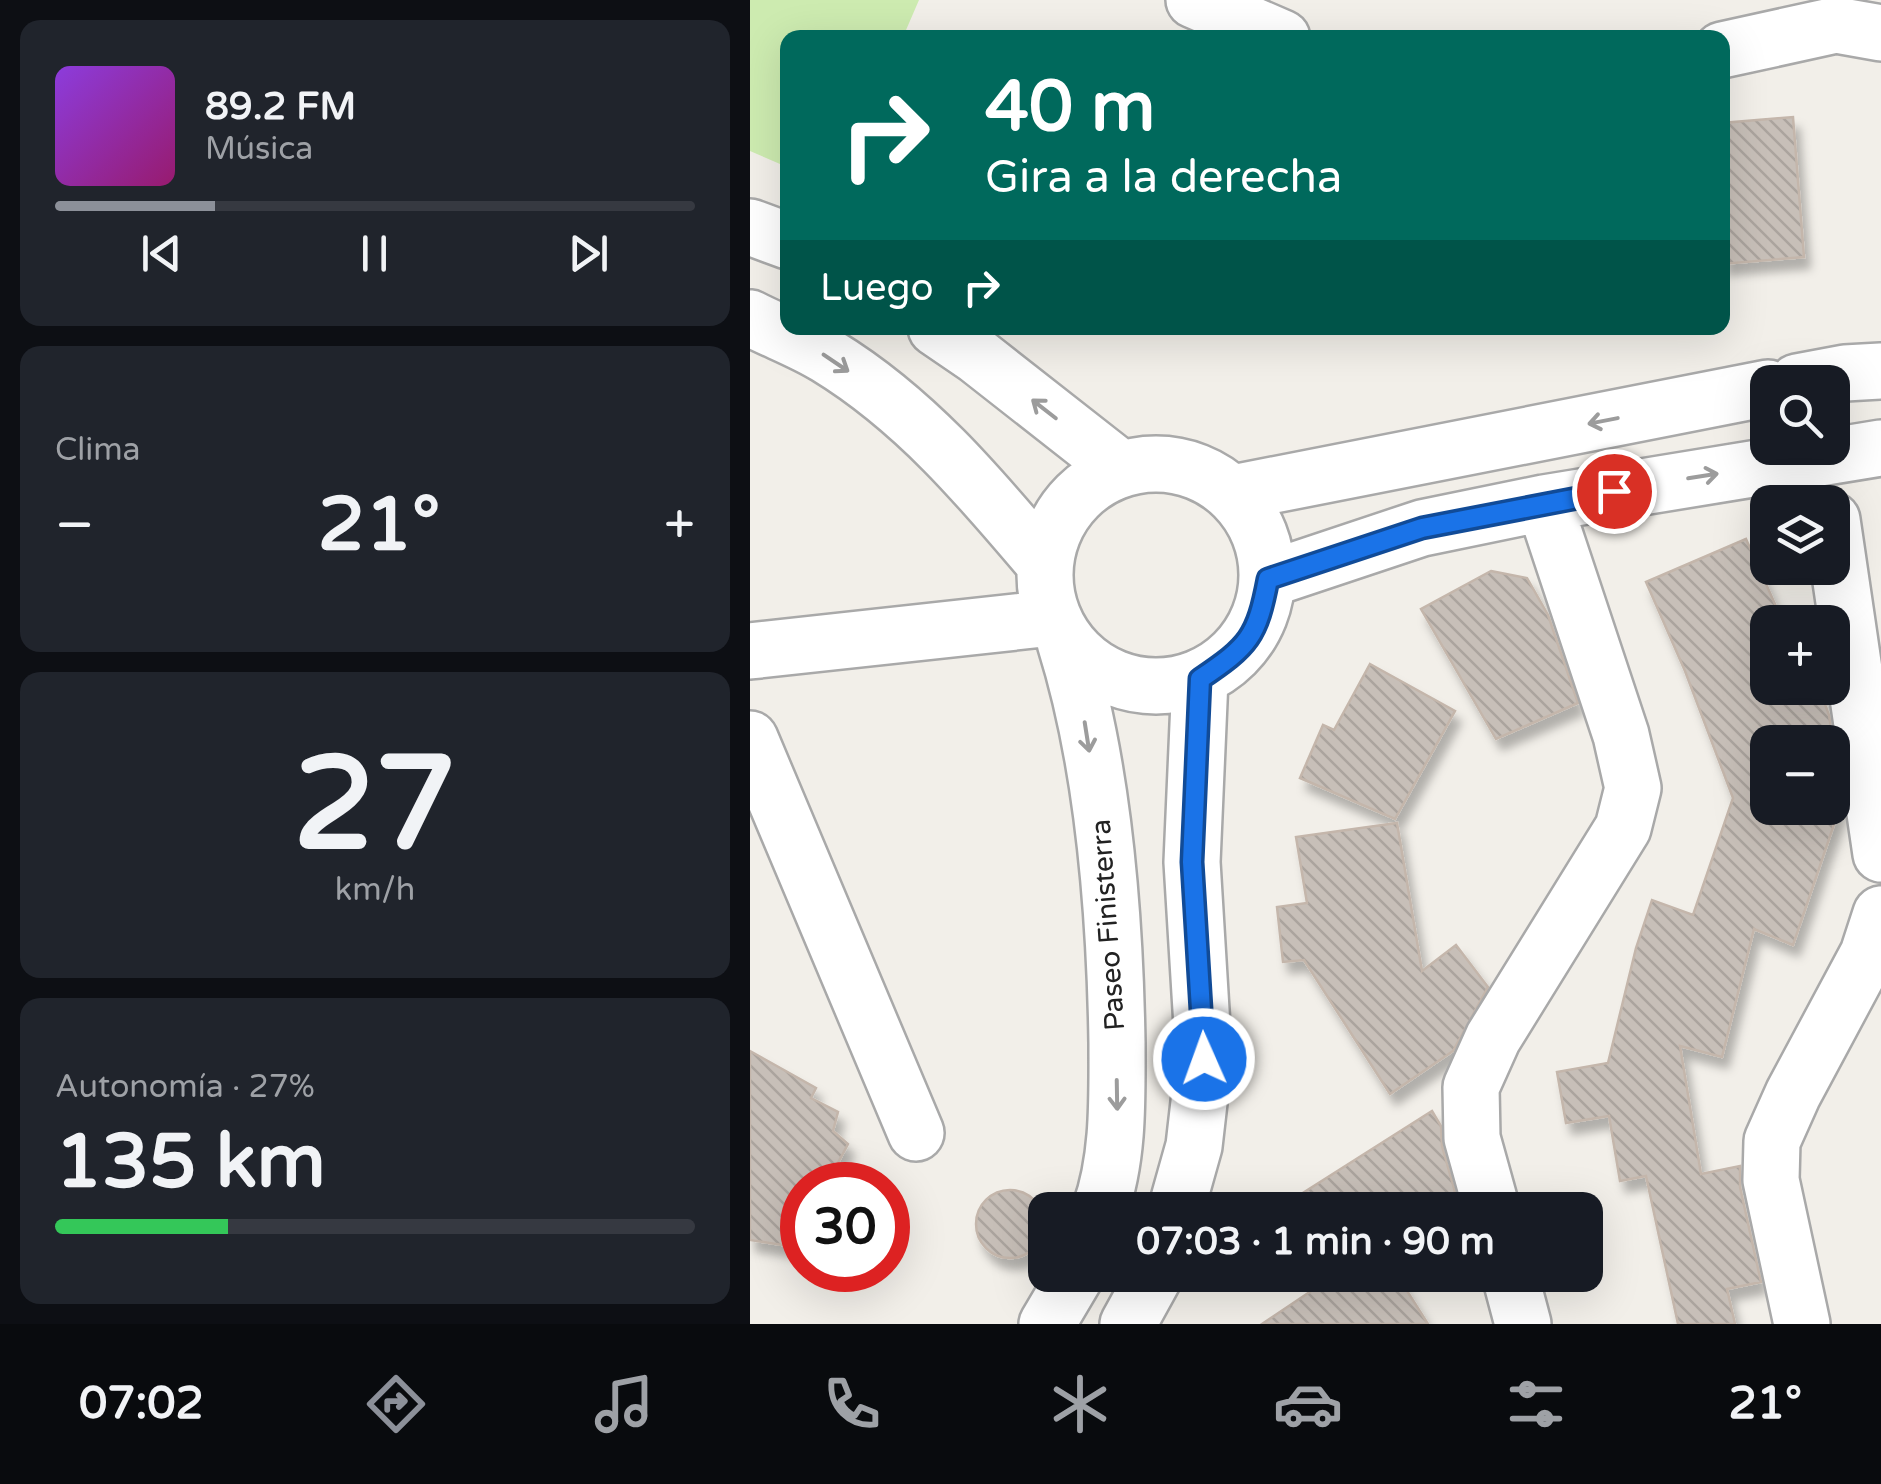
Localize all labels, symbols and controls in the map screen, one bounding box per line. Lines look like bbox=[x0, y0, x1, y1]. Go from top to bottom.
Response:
text: 40 m bbox=[985, 66, 1155, 150]
icon: right bbox=[820, 70, 950, 200]
text: 89.2 FM bbox=[205, 84, 356, 130]
text: Música bbox=[205, 130, 313, 168]
text: Gira a la derecha bbox=[985, 151, 1342, 205]
icon: previous bbox=[134, 226, 189, 281]
icon: pause bbox=[347, 226, 402, 281]
icon: next bbox=[561, 226, 616, 281]
icon: right bbox=[954, 260, 1009, 315]
text: Luego bbox=[820, 265, 934, 311]
one-way arrow bbox=[822, 352, 850, 373]
map controls bbox=[1750, 365, 1850, 825]
button: search bbox=[1750, 365, 1850, 465]
one-way arrow bbox=[1031, 399, 1058, 420]
one-way arrow bbox=[1588, 412, 1620, 431]
text: Clima bbox=[55, 431, 141, 469]
pin bbox=[1572, 449, 1657, 534]
icon: arrive bbox=[1587, 464, 1642, 519]
one-way arrow bbox=[1686, 467, 1719, 485]
text: 21° bbox=[318, 480, 440, 570]
button: layers bbox=[1750, 485, 1850, 585]
text: − bbox=[55, 493, 94, 559]
text: + bbox=[664, 493, 695, 559]
button: + bbox=[1750, 605, 1850, 705]
one-way arrow bbox=[1078, 720, 1097, 752]
button: − bbox=[1750, 725, 1850, 825]
text: 27 bbox=[293, 728, 457, 884]
street label: Paseo Finisterra bbox=[1084, 818, 1132, 1032]
text: km/h bbox=[335, 871, 415, 909]
position arrow bbox=[1152, 1007, 1256, 1111]
text: Autonomía · 27% bbox=[55, 1068, 315, 1106]
one-way arrow bbox=[1108, 1078, 1126, 1110]
text: 135 km bbox=[55, 1117, 326, 1207]
speed limit sign: 30 bbox=[780, 1162, 910, 1292]
text: 07:03 · 1 min · 90 m bbox=[1136, 1219, 1495, 1265]
icon: directions bbox=[361, 1369, 431, 1439]
icon: music bbox=[589, 1369, 659, 1439]
icon: phone bbox=[817, 1369, 887, 1439]
icon: climate bbox=[1045, 1369, 1115, 1439]
icon: car bbox=[1273, 1369, 1343, 1439]
icon: filters bbox=[1501, 1369, 1571, 1439]
text: 07:02 bbox=[79, 1377, 204, 1431]
text: 21° bbox=[1728, 1377, 1802, 1431]

